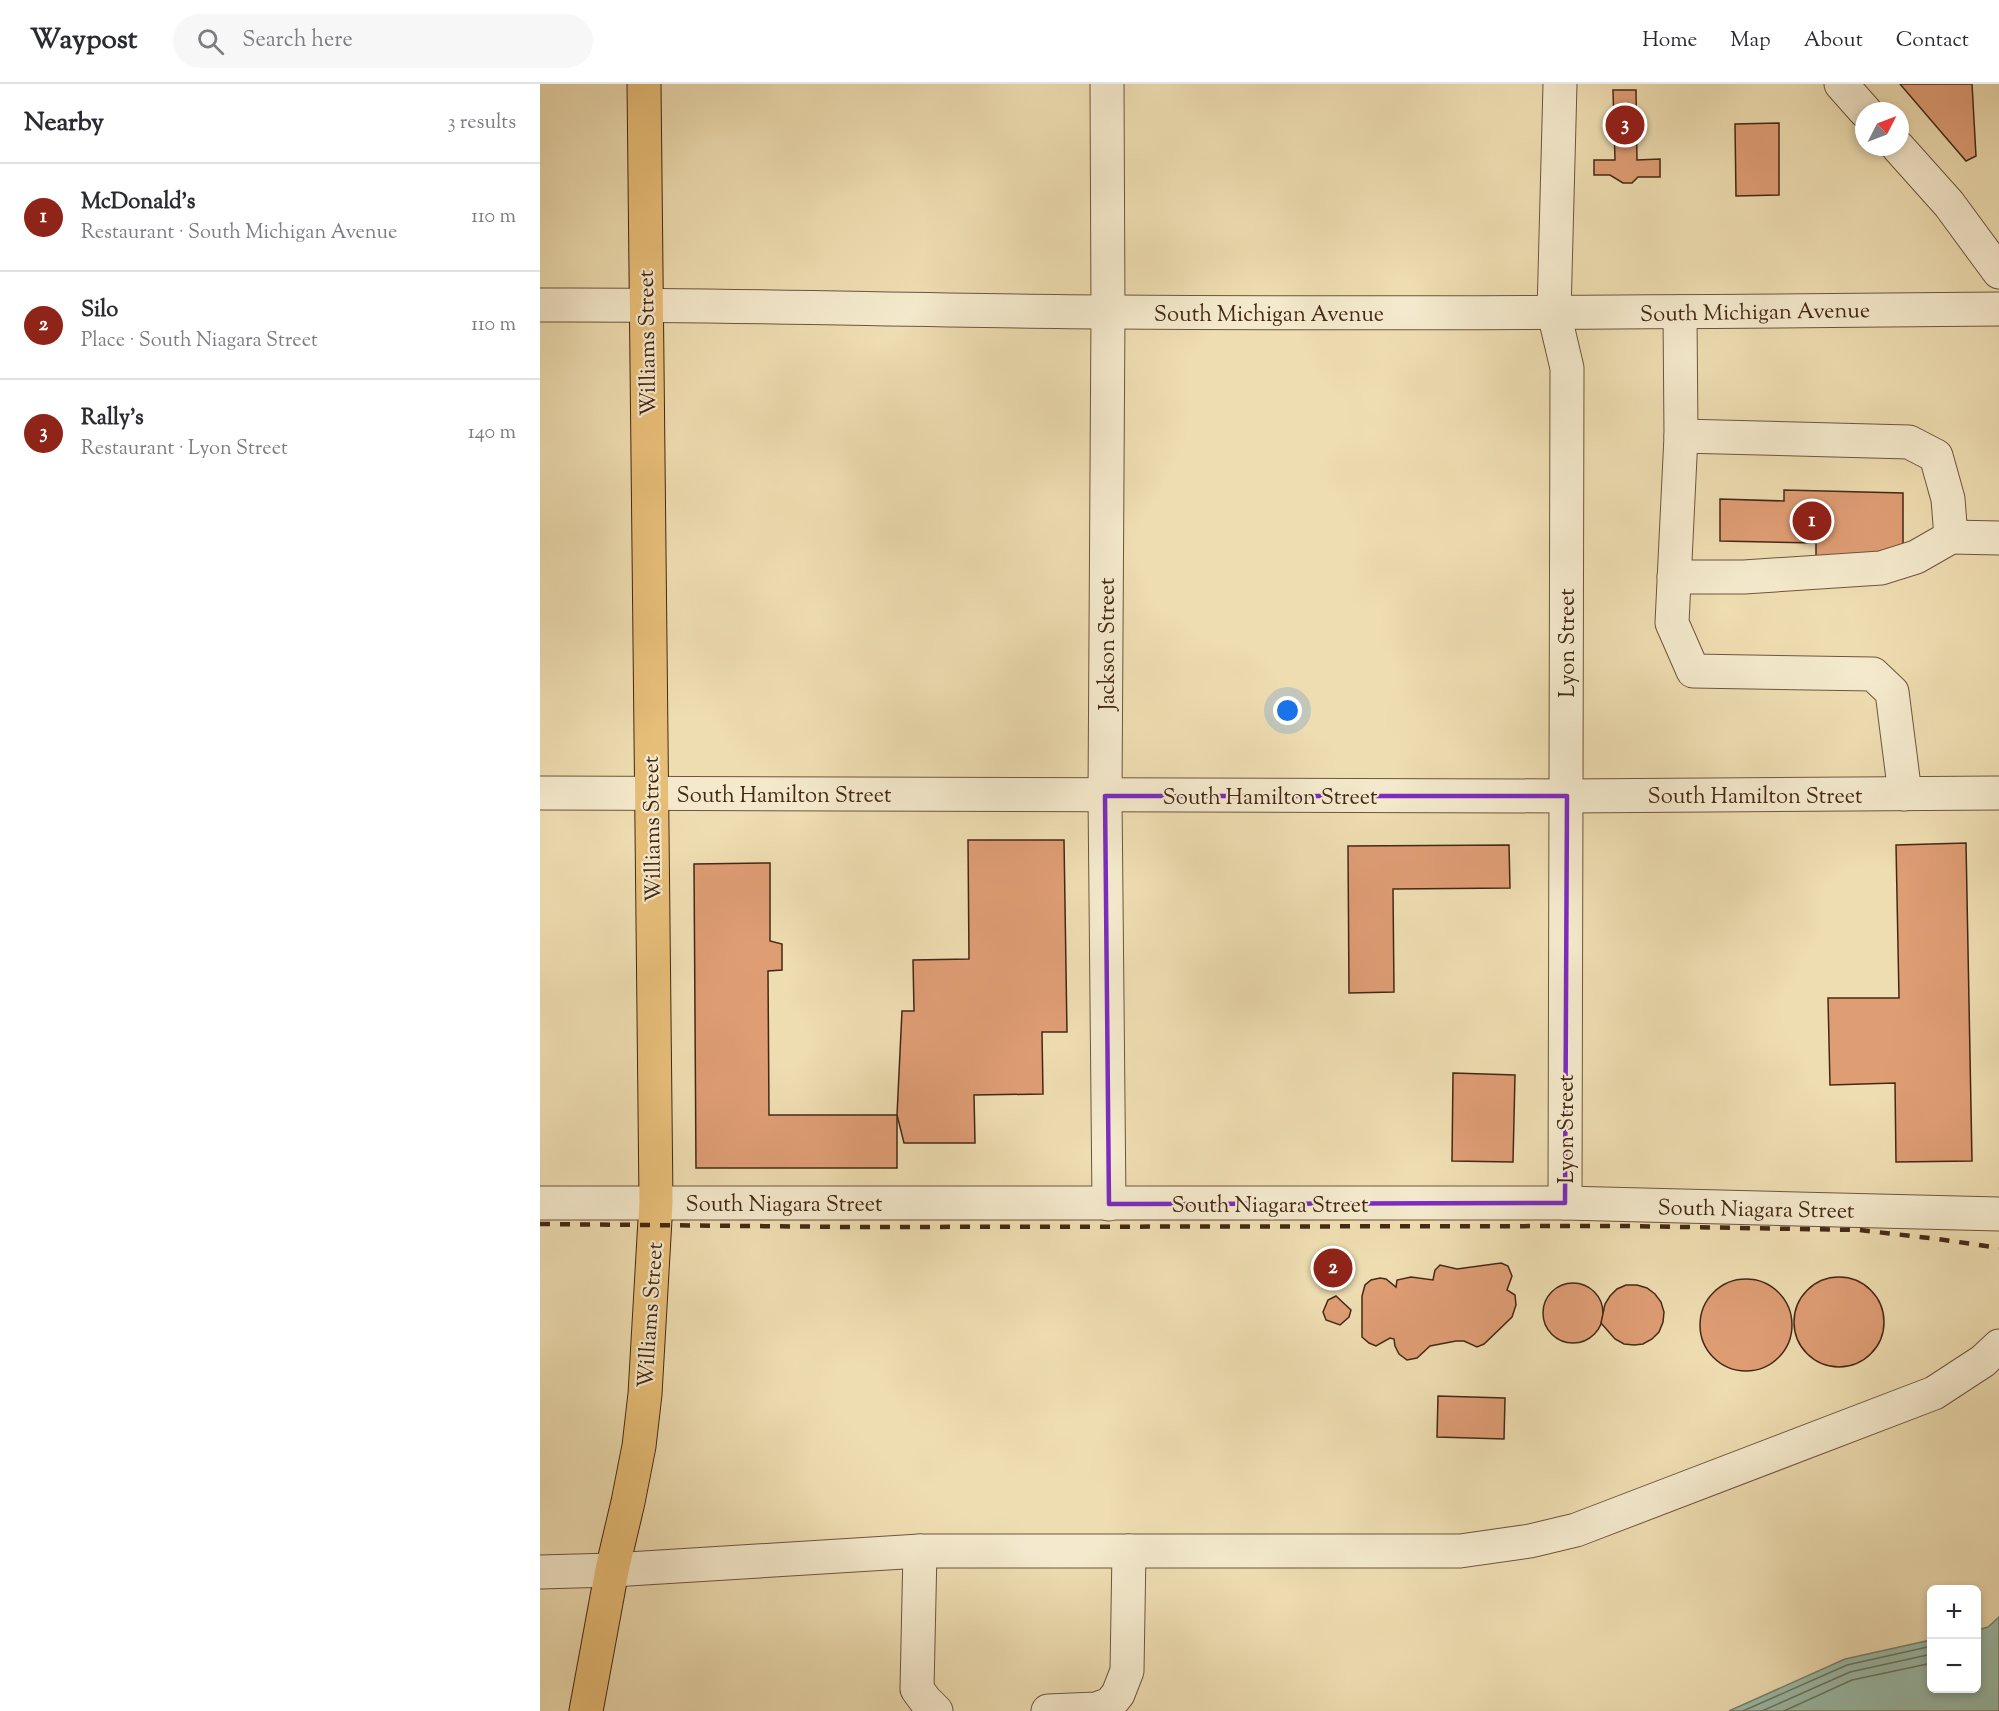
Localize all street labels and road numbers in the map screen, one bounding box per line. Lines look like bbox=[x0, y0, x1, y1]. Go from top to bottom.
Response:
street label: Williams Street bbox=[632, 269, 666, 416]
street label: South Michigan Avenue bbox=[1640, 296, 1870, 332]
street label: South Michigan Avenue bbox=[1154, 300, 1384, 332]
street label: Jackson Street bbox=[1093, 577, 1125, 712]
street label: Lyon Street bbox=[1553, 588, 1585, 698]
street label: Williams Street bbox=[637, 755, 671, 902]
street label: South Hamilton Street bbox=[677, 781, 892, 813]
street label: South Hamilton Street bbox=[1648, 782, 1863, 814]
street label: South Hamilton Street bbox=[1163, 783, 1378, 815]
street label: Lyon Street bbox=[1552, 1074, 1584, 1184]
street label: South Niagara Street bbox=[686, 1190, 883, 1222]
street label: South Niagara Street bbox=[1172, 1191, 1369, 1223]
street label: South Niagara Street bbox=[1657, 1193, 1855, 1229]
street label: Williams Street bbox=[631, 1241, 673, 1389]

